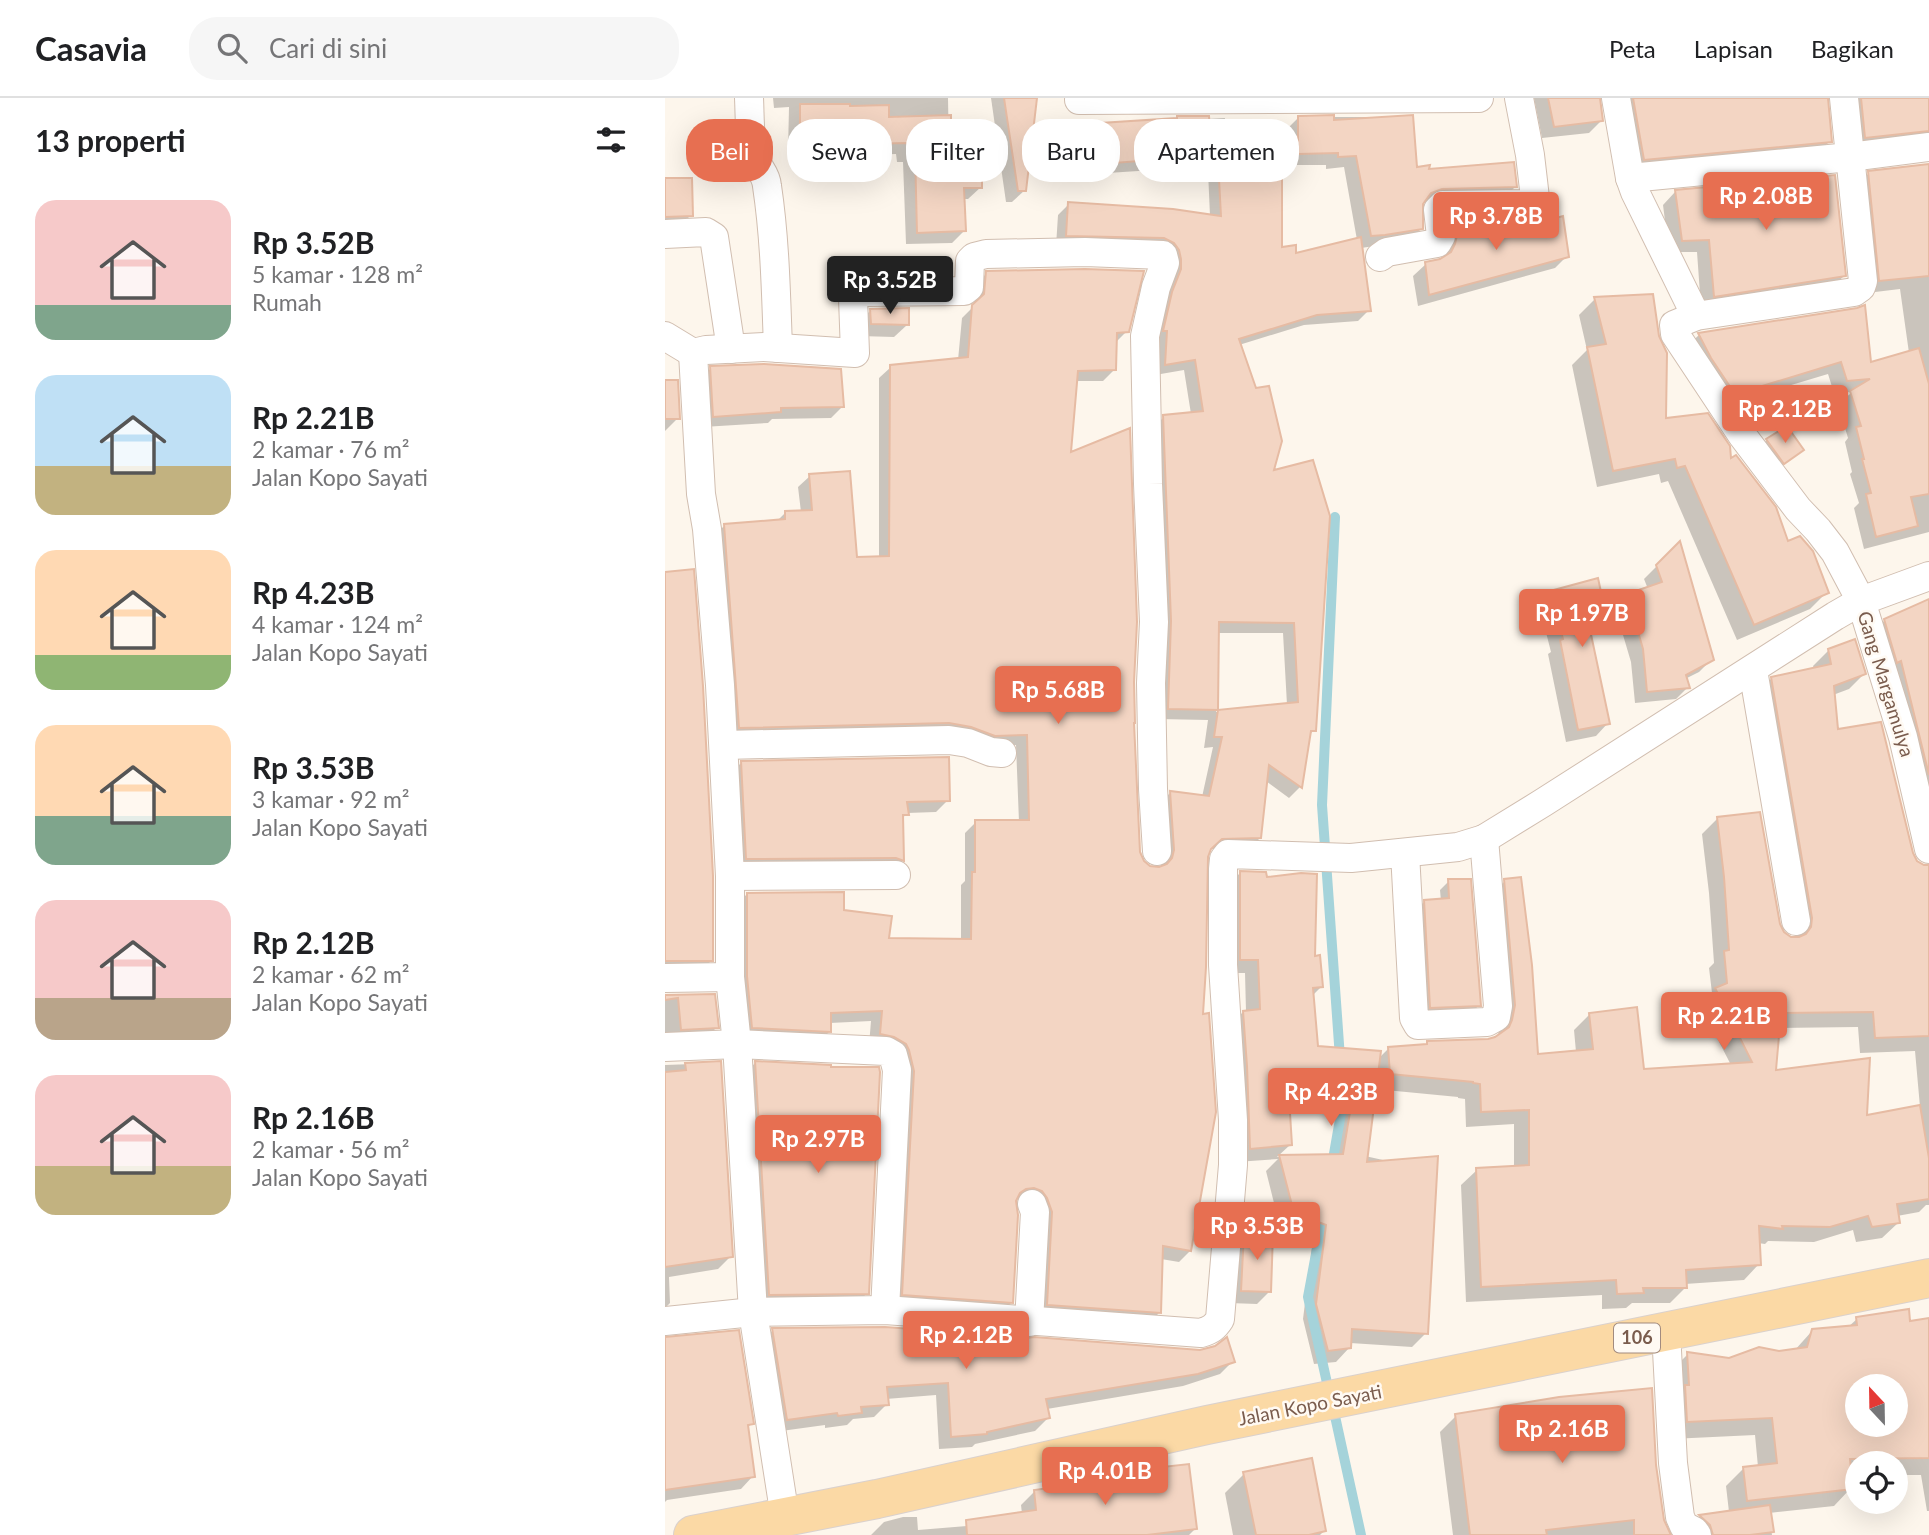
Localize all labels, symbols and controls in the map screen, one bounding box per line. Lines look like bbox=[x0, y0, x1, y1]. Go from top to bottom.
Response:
search box bbox=[189, 17, 679, 80]
text: Casavia bbox=[35, 28, 147, 68]
icon: search bbox=[213, 29, 251, 67]
text: Cari di sini bbox=[269, 32, 387, 64]
text: Peta bbox=[1609, 34, 1656, 63]
text: Lapisan bbox=[1694, 34, 1773, 63]
text: Bagikan bbox=[1811, 34, 1894, 63]
chip: Beli bbox=[686, 119, 773, 182]
chip: Sewa bbox=[787, 119, 892, 182]
chip: Filter bbox=[906, 119, 1008, 182]
chip: Baru bbox=[1022, 119, 1120, 182]
chip: Apartemen bbox=[1134, 119, 1299, 182]
icon: filters bbox=[592, 121, 630, 159]
text: 13 properti bbox=[35, 122, 186, 158]
pin: Rp 2.08B bbox=[1694, 172, 1838, 232]
text: Rp 2.08B bbox=[1719, 181, 1813, 209]
pin: Rp 3.78B bbox=[1424, 192, 1568, 252]
text: Rp 3.78B bbox=[1449, 201, 1543, 229]
text: Rp 3.52B bbox=[252, 224, 375, 260]
icon: home bbox=[91, 228, 175, 312]
pin: Rp 3.52B bbox=[818, 256, 962, 316]
text: 5 kamar · 128 m² bbox=[252, 260, 423, 288]
text: Rp 3.52B bbox=[843, 265, 937, 293]
text: Rumah bbox=[252, 288, 322, 316]
pin: Rp 2.12B bbox=[1713, 386, 1857, 445]
text: Rp 2.12B bbox=[1738, 394, 1832, 422]
text: Rp 2.21B bbox=[252, 399, 375, 435]
icon: home bbox=[91, 403, 175, 487]
text: 2 kamar · 76 m² bbox=[252, 435, 410, 463]
text: Jalan Kopo Sayati bbox=[252, 463, 428, 491]
text: Rp 4.23B bbox=[252, 574, 375, 610]
icon: home bbox=[91, 578, 175, 662]
pin: Rp 1.97B bbox=[1510, 589, 1654, 649]
text: Rp 1.97B bbox=[1535, 598, 1629, 626]
street label: Gang Margamulya bbox=[1853, 608, 1920, 760]
text: 4 kamar · 124 m² bbox=[252, 610, 423, 638]
text: Jalan Kopo Sayati bbox=[252, 638, 428, 666]
pin: Rp 5.68B bbox=[986, 666, 1130, 726]
text: Rp 5.68B bbox=[1011, 675, 1105, 703]
text: Rp 3.53B bbox=[252, 749, 375, 785]
icon: home bbox=[91, 753, 175, 837]
text: 3 kamar · 92 m² bbox=[252, 785, 410, 813]
text: Jalan Kopo Sayati bbox=[252, 813, 428, 841]
text: Rp 2.12B bbox=[252, 924, 375, 960]
icon: home bbox=[91, 928, 175, 1012]
text: 2 kamar · 62 m² bbox=[252, 960, 410, 988]
text: Jalan Kopo Sayati bbox=[252, 988, 428, 1016]
pin: Rp 2.21B bbox=[1652, 992, 1796, 1052]
text: Rp 2.21B bbox=[1677, 1001, 1771, 1029]
pin: Rp 4.23B bbox=[1259, 1068, 1403, 1128]
text: Rp 4.23B bbox=[1284, 1077, 1378, 1105]
text: Rp 2.16B bbox=[252, 1099, 375, 1135]
icon: home bbox=[91, 1103, 175, 1187]
pin: Rp 2.97B bbox=[746, 1116, 890, 1175]
text: Rp 2.97B bbox=[771, 1124, 865, 1152]
text: 2 kamar · 56 m² bbox=[252, 1135, 410, 1163]
text: Jalan Kopo Sayati bbox=[252, 1163, 428, 1191]
pin: Rp 3.53B bbox=[1185, 1202, 1329, 1262]
text: Rp 3.53B bbox=[1210, 1211, 1304, 1239]
pin: Rp 2.12B bbox=[894, 1312, 1038, 1371]
text: Rp 2.12B bbox=[919, 1320, 1013, 1348]
road number: 106 bbox=[1614, 1324, 1660, 1352]
north arrow bbox=[1845, 1374, 1907, 1437]
map controls bbox=[1845, 1374, 1908, 1514]
street label: Jalan Kopo Sayati bbox=[1236, 1379, 1383, 1430]
pin: Rp 2.16B bbox=[1490, 1406, 1634, 1465]
text: Rp 2.16B bbox=[1515, 1414, 1609, 1442]
pin: Rp 4.01B bbox=[1033, 1448, 1177, 1507]
button: locate bbox=[1845, 1451, 1908, 1514]
text: Rp 4.01B bbox=[1058, 1456, 1152, 1484]

